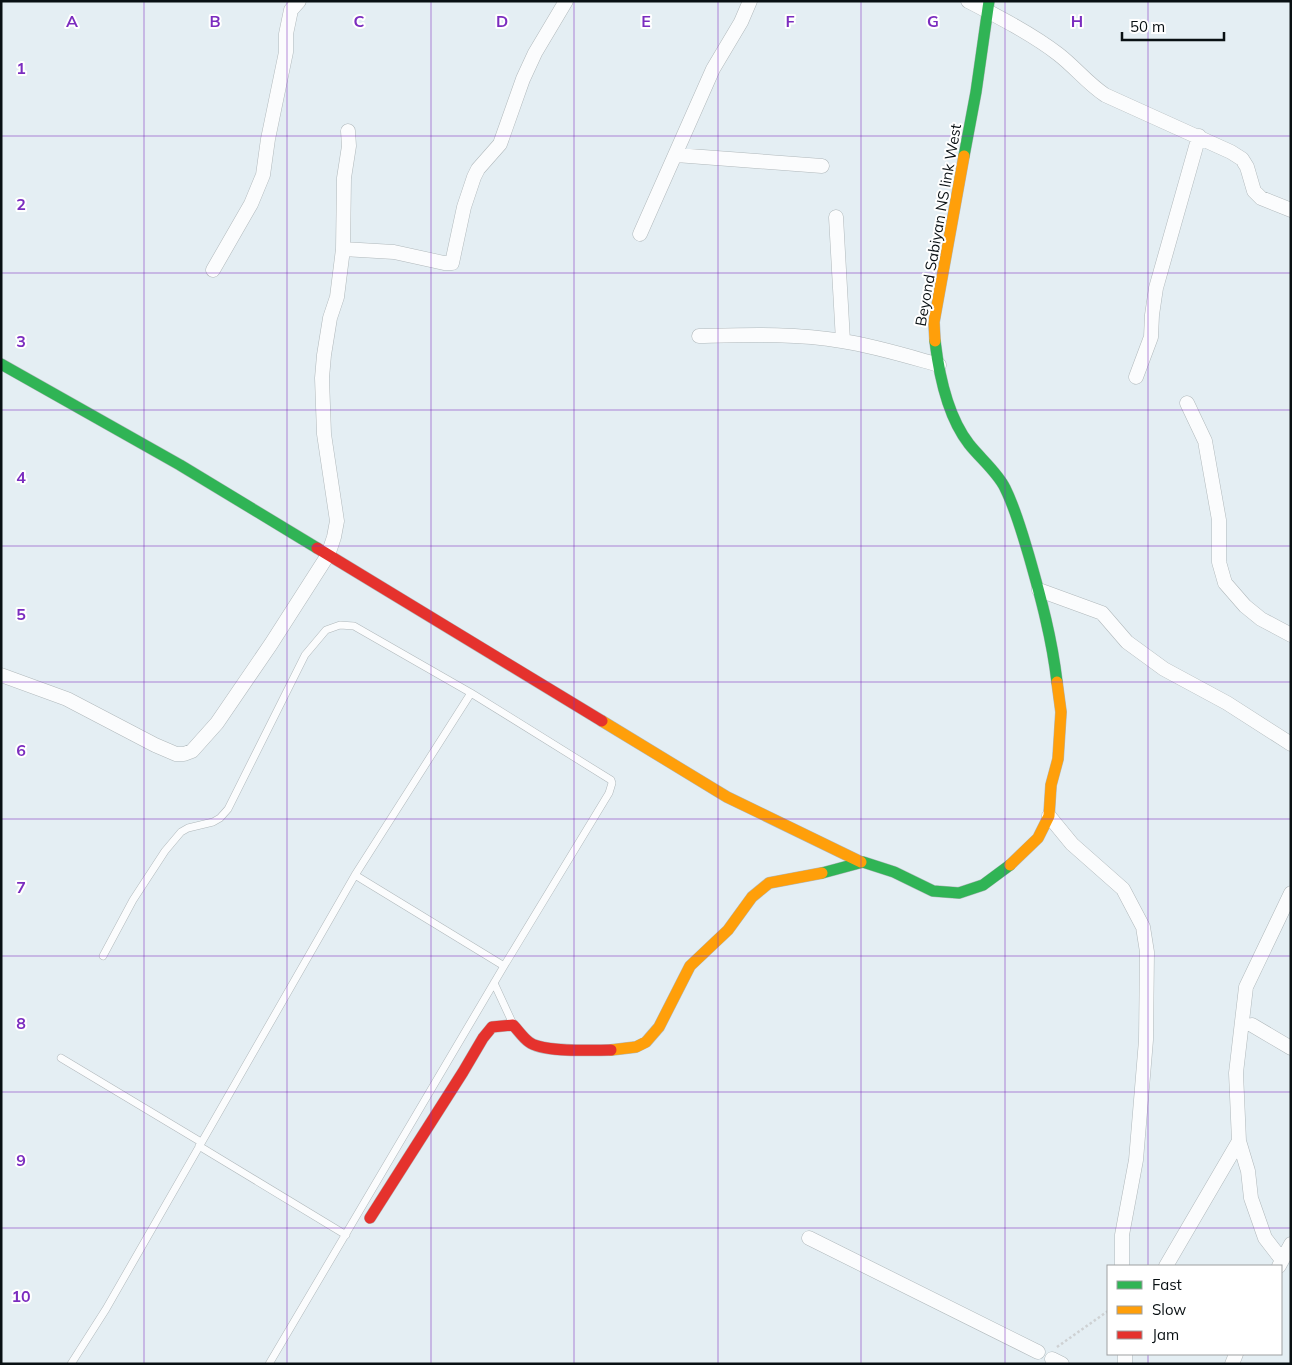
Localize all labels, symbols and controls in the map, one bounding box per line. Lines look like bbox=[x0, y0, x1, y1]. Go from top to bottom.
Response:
scale bar bbox=[1122, 10, 1224, 42]
text: A bbox=[66, 11, 78, 31]
text: B bbox=[209, 11, 221, 31]
text: C bbox=[354, 11, 365, 31]
text: D bbox=[496, 11, 508, 31]
text: E bbox=[641, 11, 651, 31]
text: F bbox=[785, 11, 795, 31]
text: G bbox=[927, 11, 939, 31]
text: H bbox=[1071, 11, 1083, 31]
text: 50 m bbox=[1130, 17, 1165, 36]
text: 1 bbox=[16, 58, 26, 78]
street label: Beyond Sabiyan NS link West bbox=[911, 122, 965, 328]
text: 2 bbox=[16, 194, 26, 214]
text: 3 bbox=[16, 331, 26, 351]
text: 4 bbox=[16, 467, 26, 487]
text: 5 bbox=[16, 604, 26, 624]
text: 6 bbox=[16, 740, 26, 760]
text: 7 bbox=[16, 877, 26, 897]
text: 8 bbox=[16, 1013, 26, 1033]
text: 9 bbox=[16, 1150, 26, 1170]
legend bbox=[1107, 1265, 1282, 1355]
text: Fast bbox=[1152, 1275, 1182, 1294]
text: 10 bbox=[11, 1286, 31, 1306]
text: Slow bbox=[1152, 1300, 1186, 1319]
text: Jam bbox=[1152, 1325, 1179, 1344]

